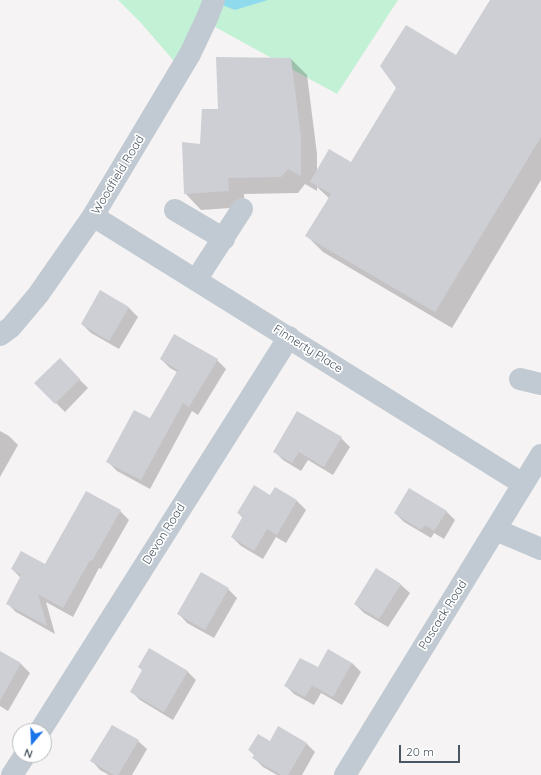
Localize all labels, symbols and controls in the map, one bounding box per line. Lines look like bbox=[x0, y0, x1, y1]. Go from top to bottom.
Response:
street label: Woodfield Road bbox=[89, 133, 147, 217]
street label: Finnerty Place bbox=[271, 322, 345, 376]
street label: Devon Road bbox=[140, 501, 188, 567]
street label: Pascack Road bbox=[416, 578, 470, 652]
north arrow bbox=[12, 723, 52, 763]
scale bar bbox=[401, 737, 462, 763]
text: 20 m bbox=[406, 744, 434, 759]
text: N bbox=[22, 745, 35, 761]

